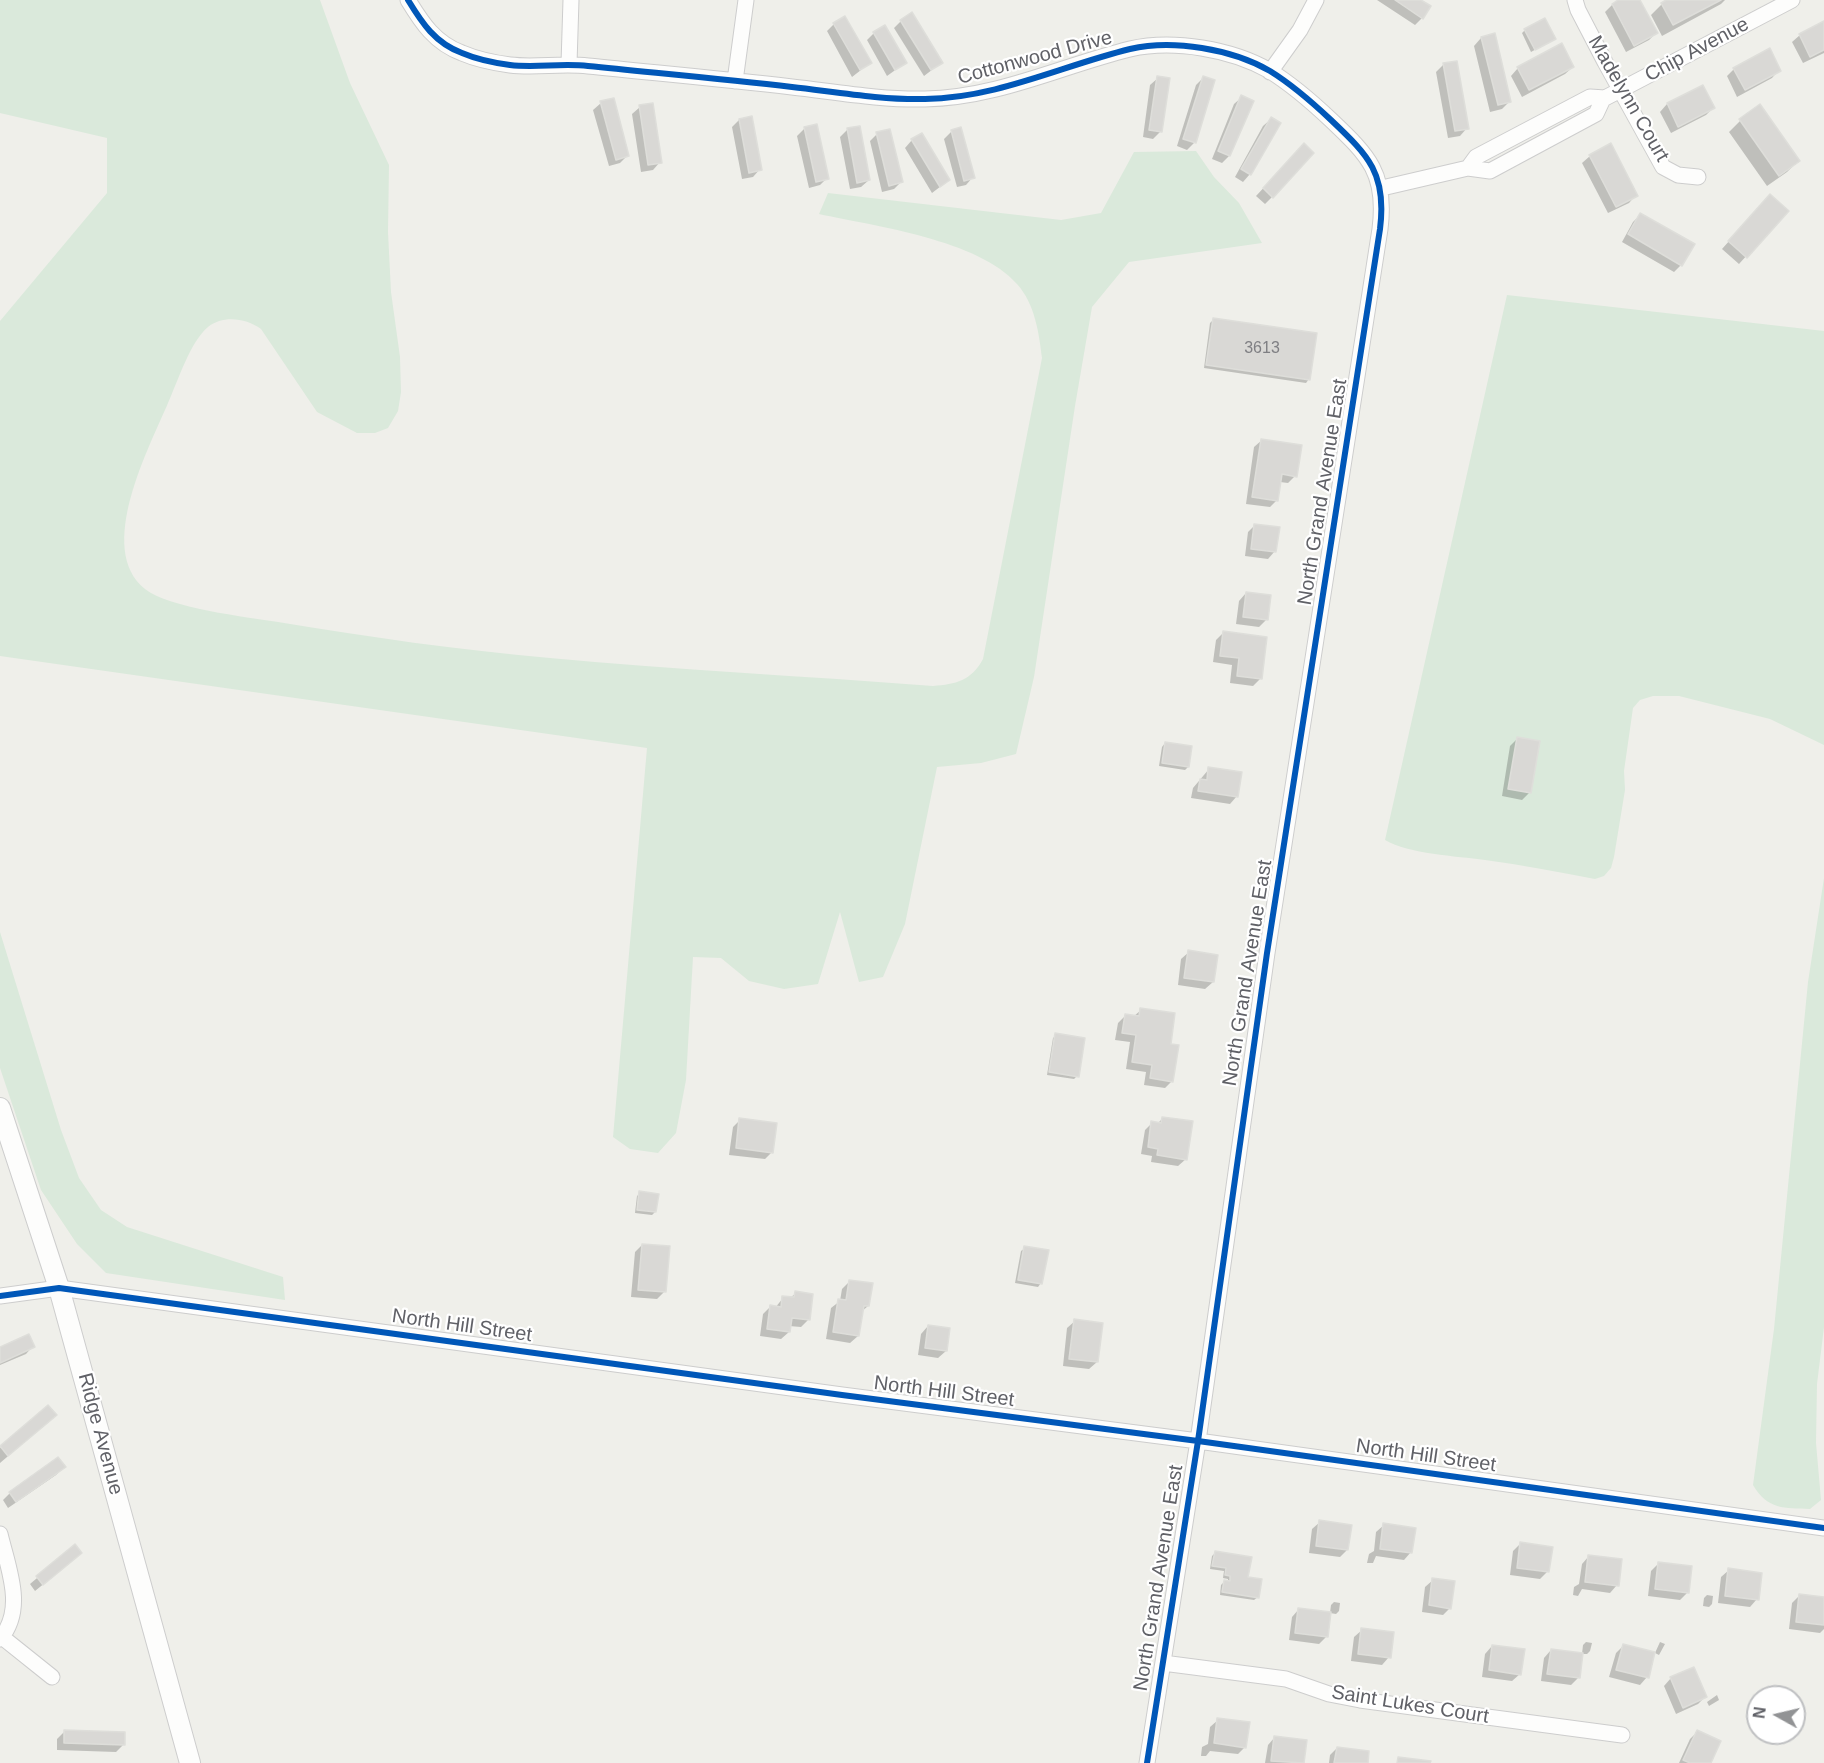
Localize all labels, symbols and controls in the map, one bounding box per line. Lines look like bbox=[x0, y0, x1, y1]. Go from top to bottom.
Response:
street label: Chip Avenue bbox=[1641, 13, 1753, 87]
street label: Cottonwood Drive bbox=[955, 26, 1115, 90]
street label: Madelynn Court bbox=[1582, 32, 1674, 166]
house number: 3613 bbox=[1244, 339, 1280, 359]
street label: North Grand Avenue East bbox=[1293, 377, 1353, 607]
street label: North Grand Avenue East bbox=[1218, 858, 1278, 1088]
street label: North Hill Street bbox=[390, 1304, 534, 1348]
street label: Ridge Avenue bbox=[72, 1370, 128, 1498]
street label: North Hill Street bbox=[872, 1371, 1016, 1413]
street label: North Hill Street bbox=[1354, 1434, 1498, 1478]
street label: North Grand Avenue East bbox=[1129, 1463, 1189, 1693]
street label: Saint Lukes Court bbox=[1330, 1681, 1490, 1729]
north arrow bbox=[1746, 1685, 1806, 1745]
text: N bbox=[1750, 1706, 1769, 1720]

